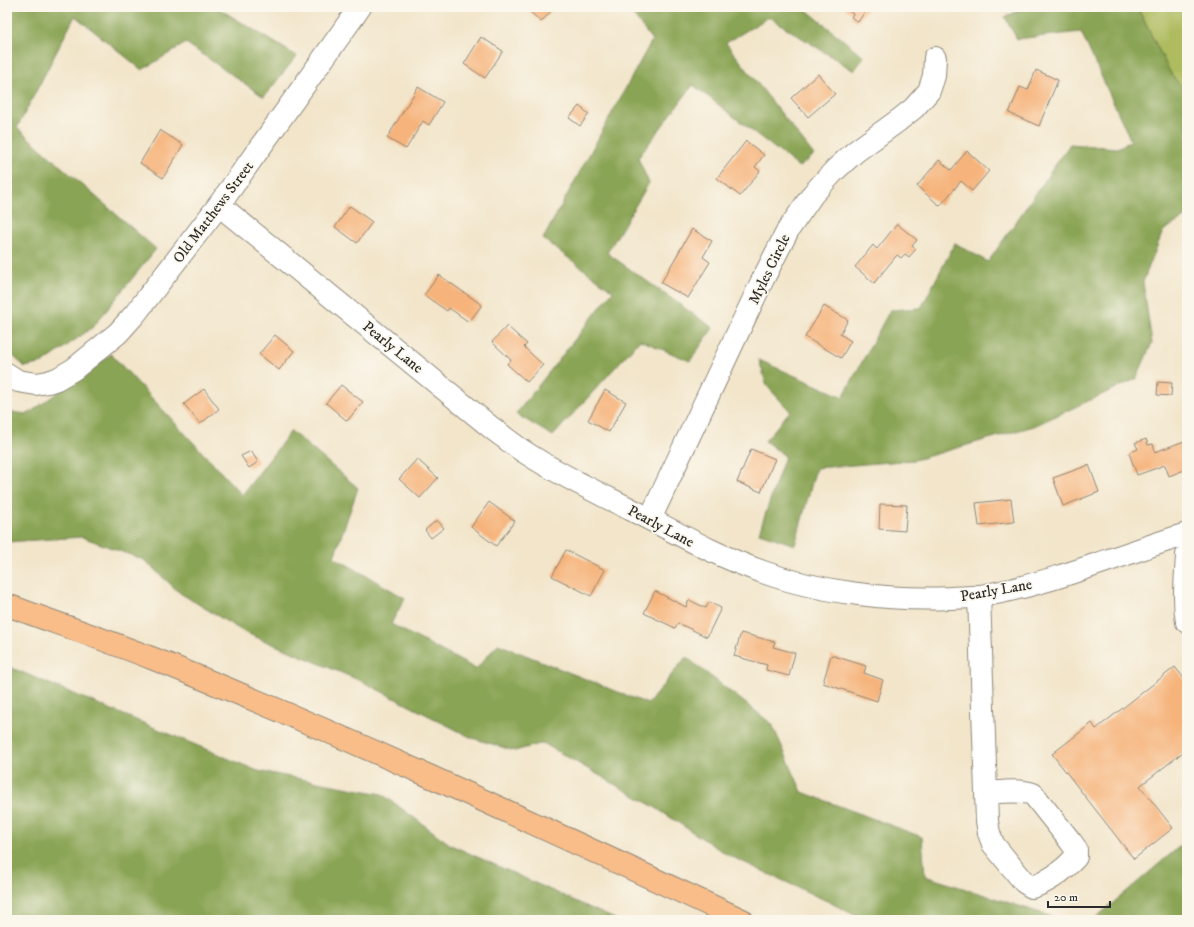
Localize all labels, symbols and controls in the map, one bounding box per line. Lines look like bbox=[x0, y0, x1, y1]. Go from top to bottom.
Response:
street label: Old Matthews Street bbox=[169, 157, 258, 267]
street label: Myles Circle bbox=[744, 231, 795, 307]
street label: Pearly Lane bbox=[359, 317, 427, 378]
street label: Pearly Lane bbox=[624, 501, 697, 552]
street label: Pearly Lane bbox=[959, 575, 1033, 606]
scale bar bbox=[1048, 883, 1110, 909]
text: 20 m bbox=[1054, 890, 1078, 905]

